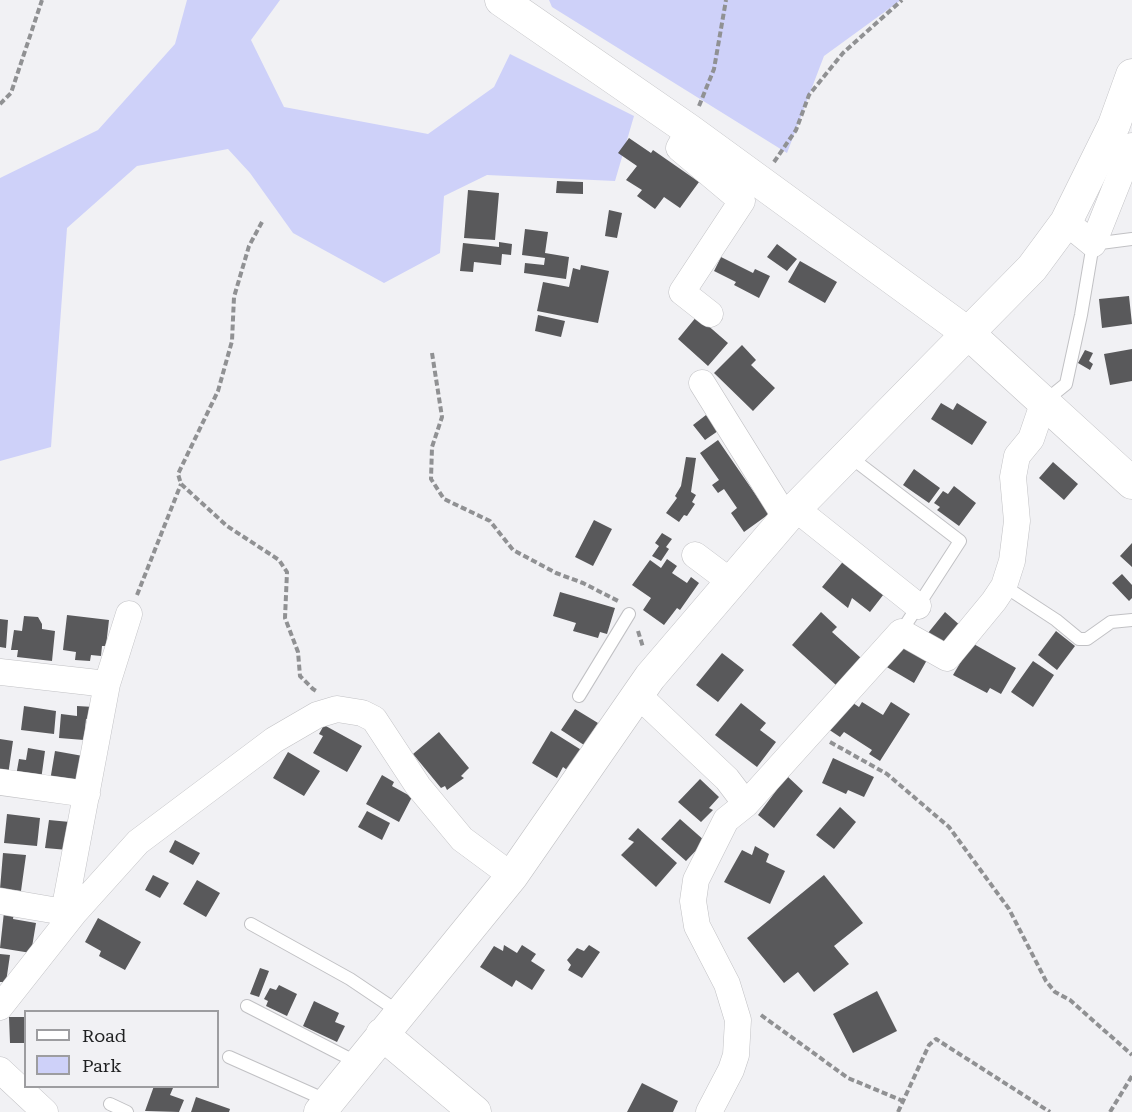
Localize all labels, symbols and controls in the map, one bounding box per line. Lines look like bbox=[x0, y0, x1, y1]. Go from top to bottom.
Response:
legend bbox=[24, 1010, 219, 1088]
text: Road bbox=[82, 1025, 126, 1046]
text: Park bbox=[82, 1055, 122, 1076]

